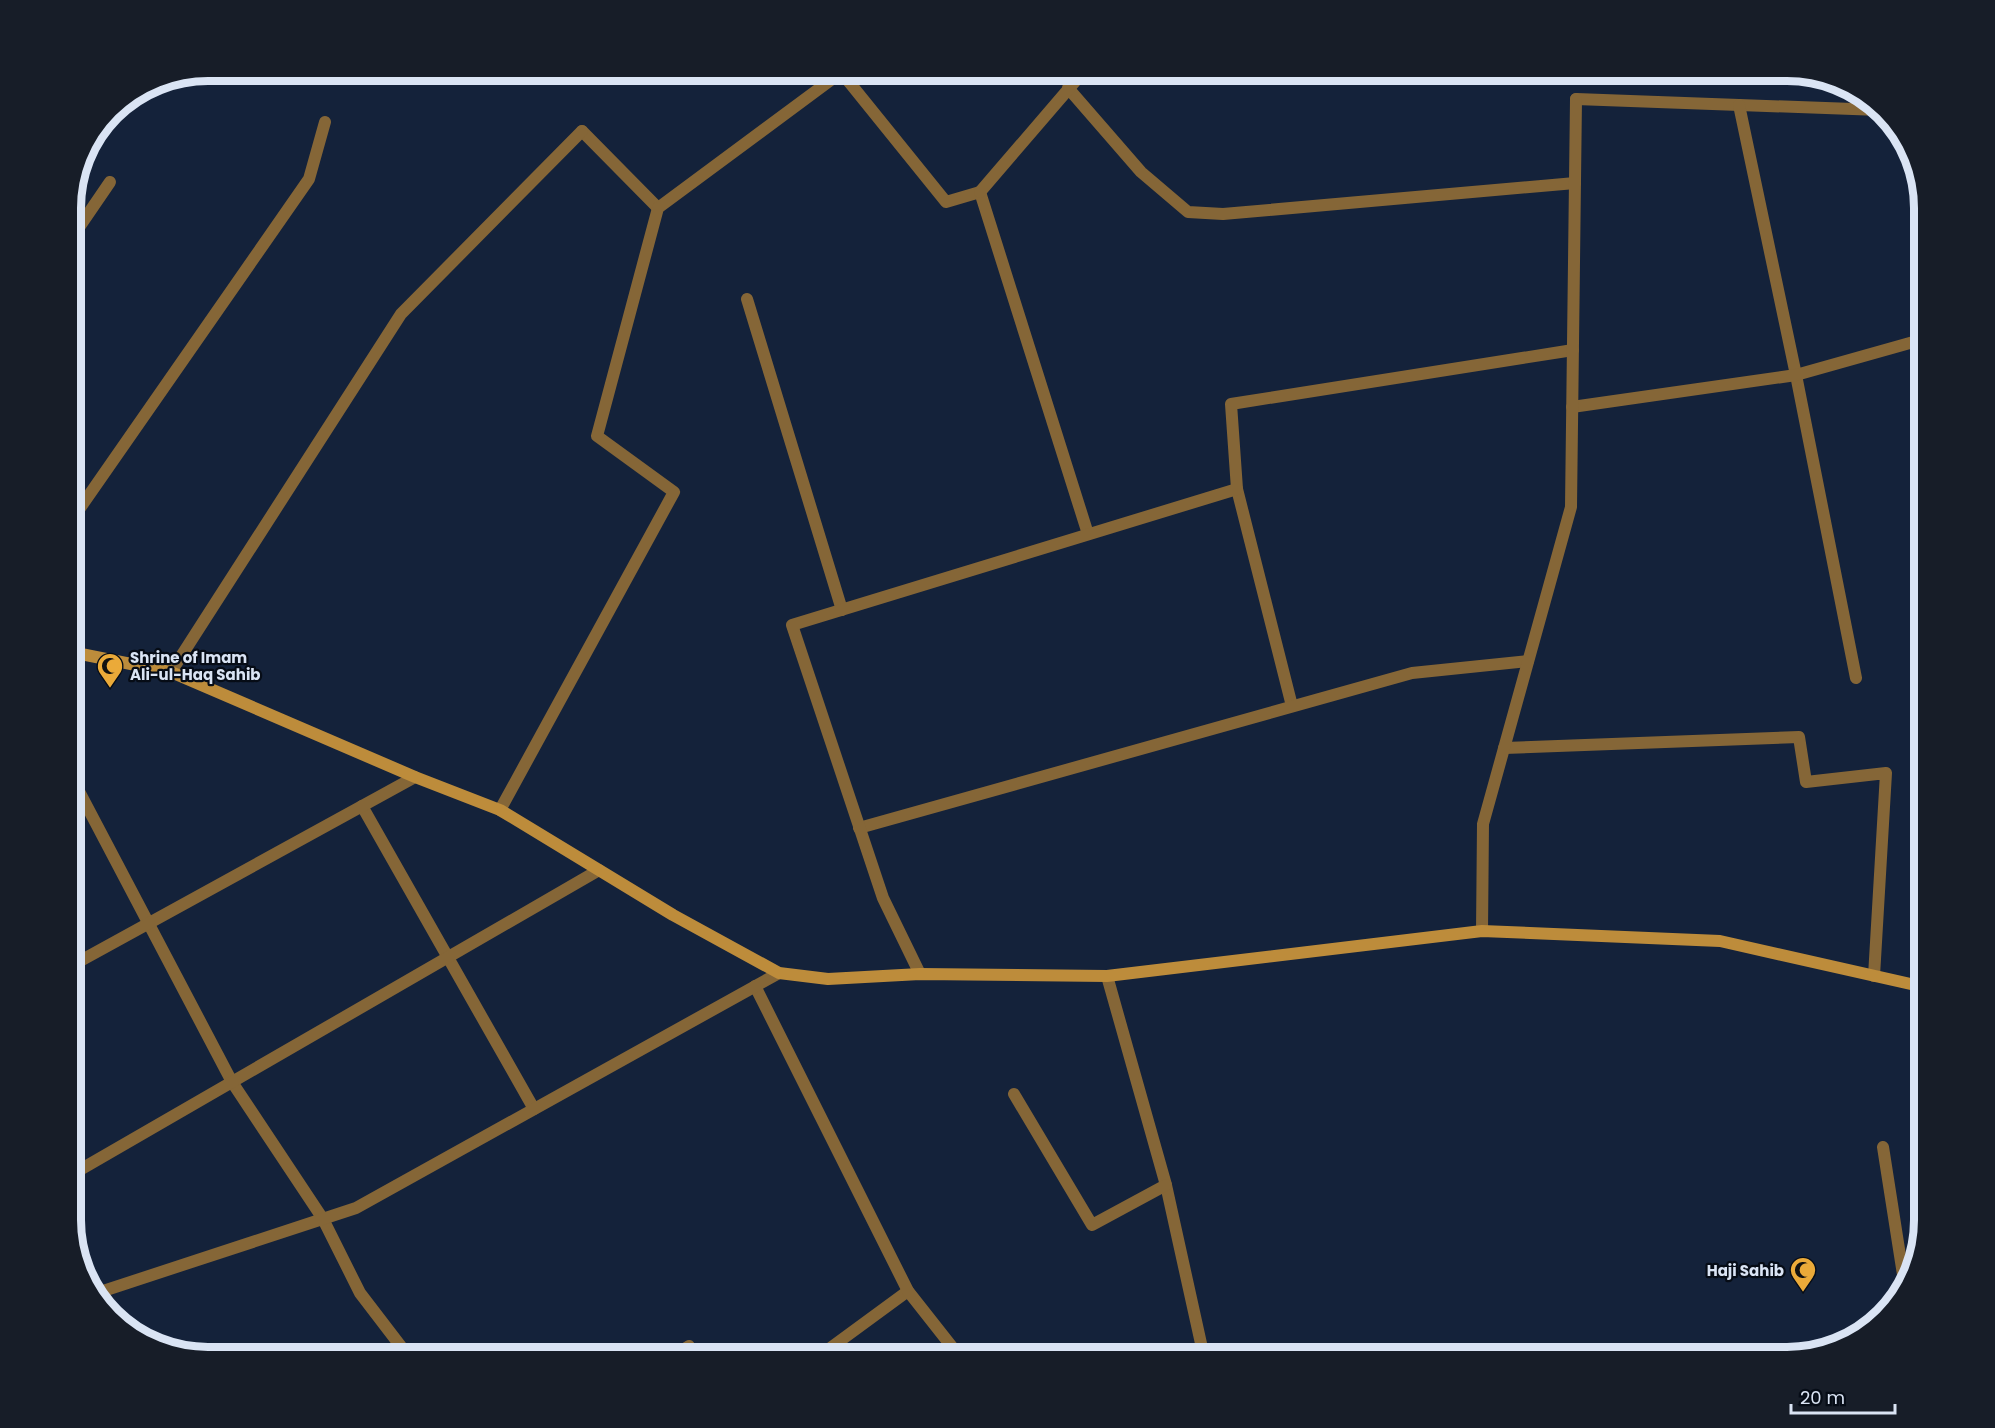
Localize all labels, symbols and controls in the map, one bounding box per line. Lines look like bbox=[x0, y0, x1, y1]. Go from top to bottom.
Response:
place label: Shrine of Imam Ali-ul-Haq Sahib bbox=[130, 647, 261, 685]
mosque icon: Shrine of Imam Ali-ul-Haq Sahib bbox=[95, 651, 125, 689]
mosque icon: Haji Sahib bbox=[1788, 1255, 1818, 1293]
place label: Haji Sahib bbox=[1707, 1260, 1784, 1281]
scale bar bbox=[1791, 1377, 1894, 1415]
text: 20 m bbox=[1800, 1385, 1845, 1410]

